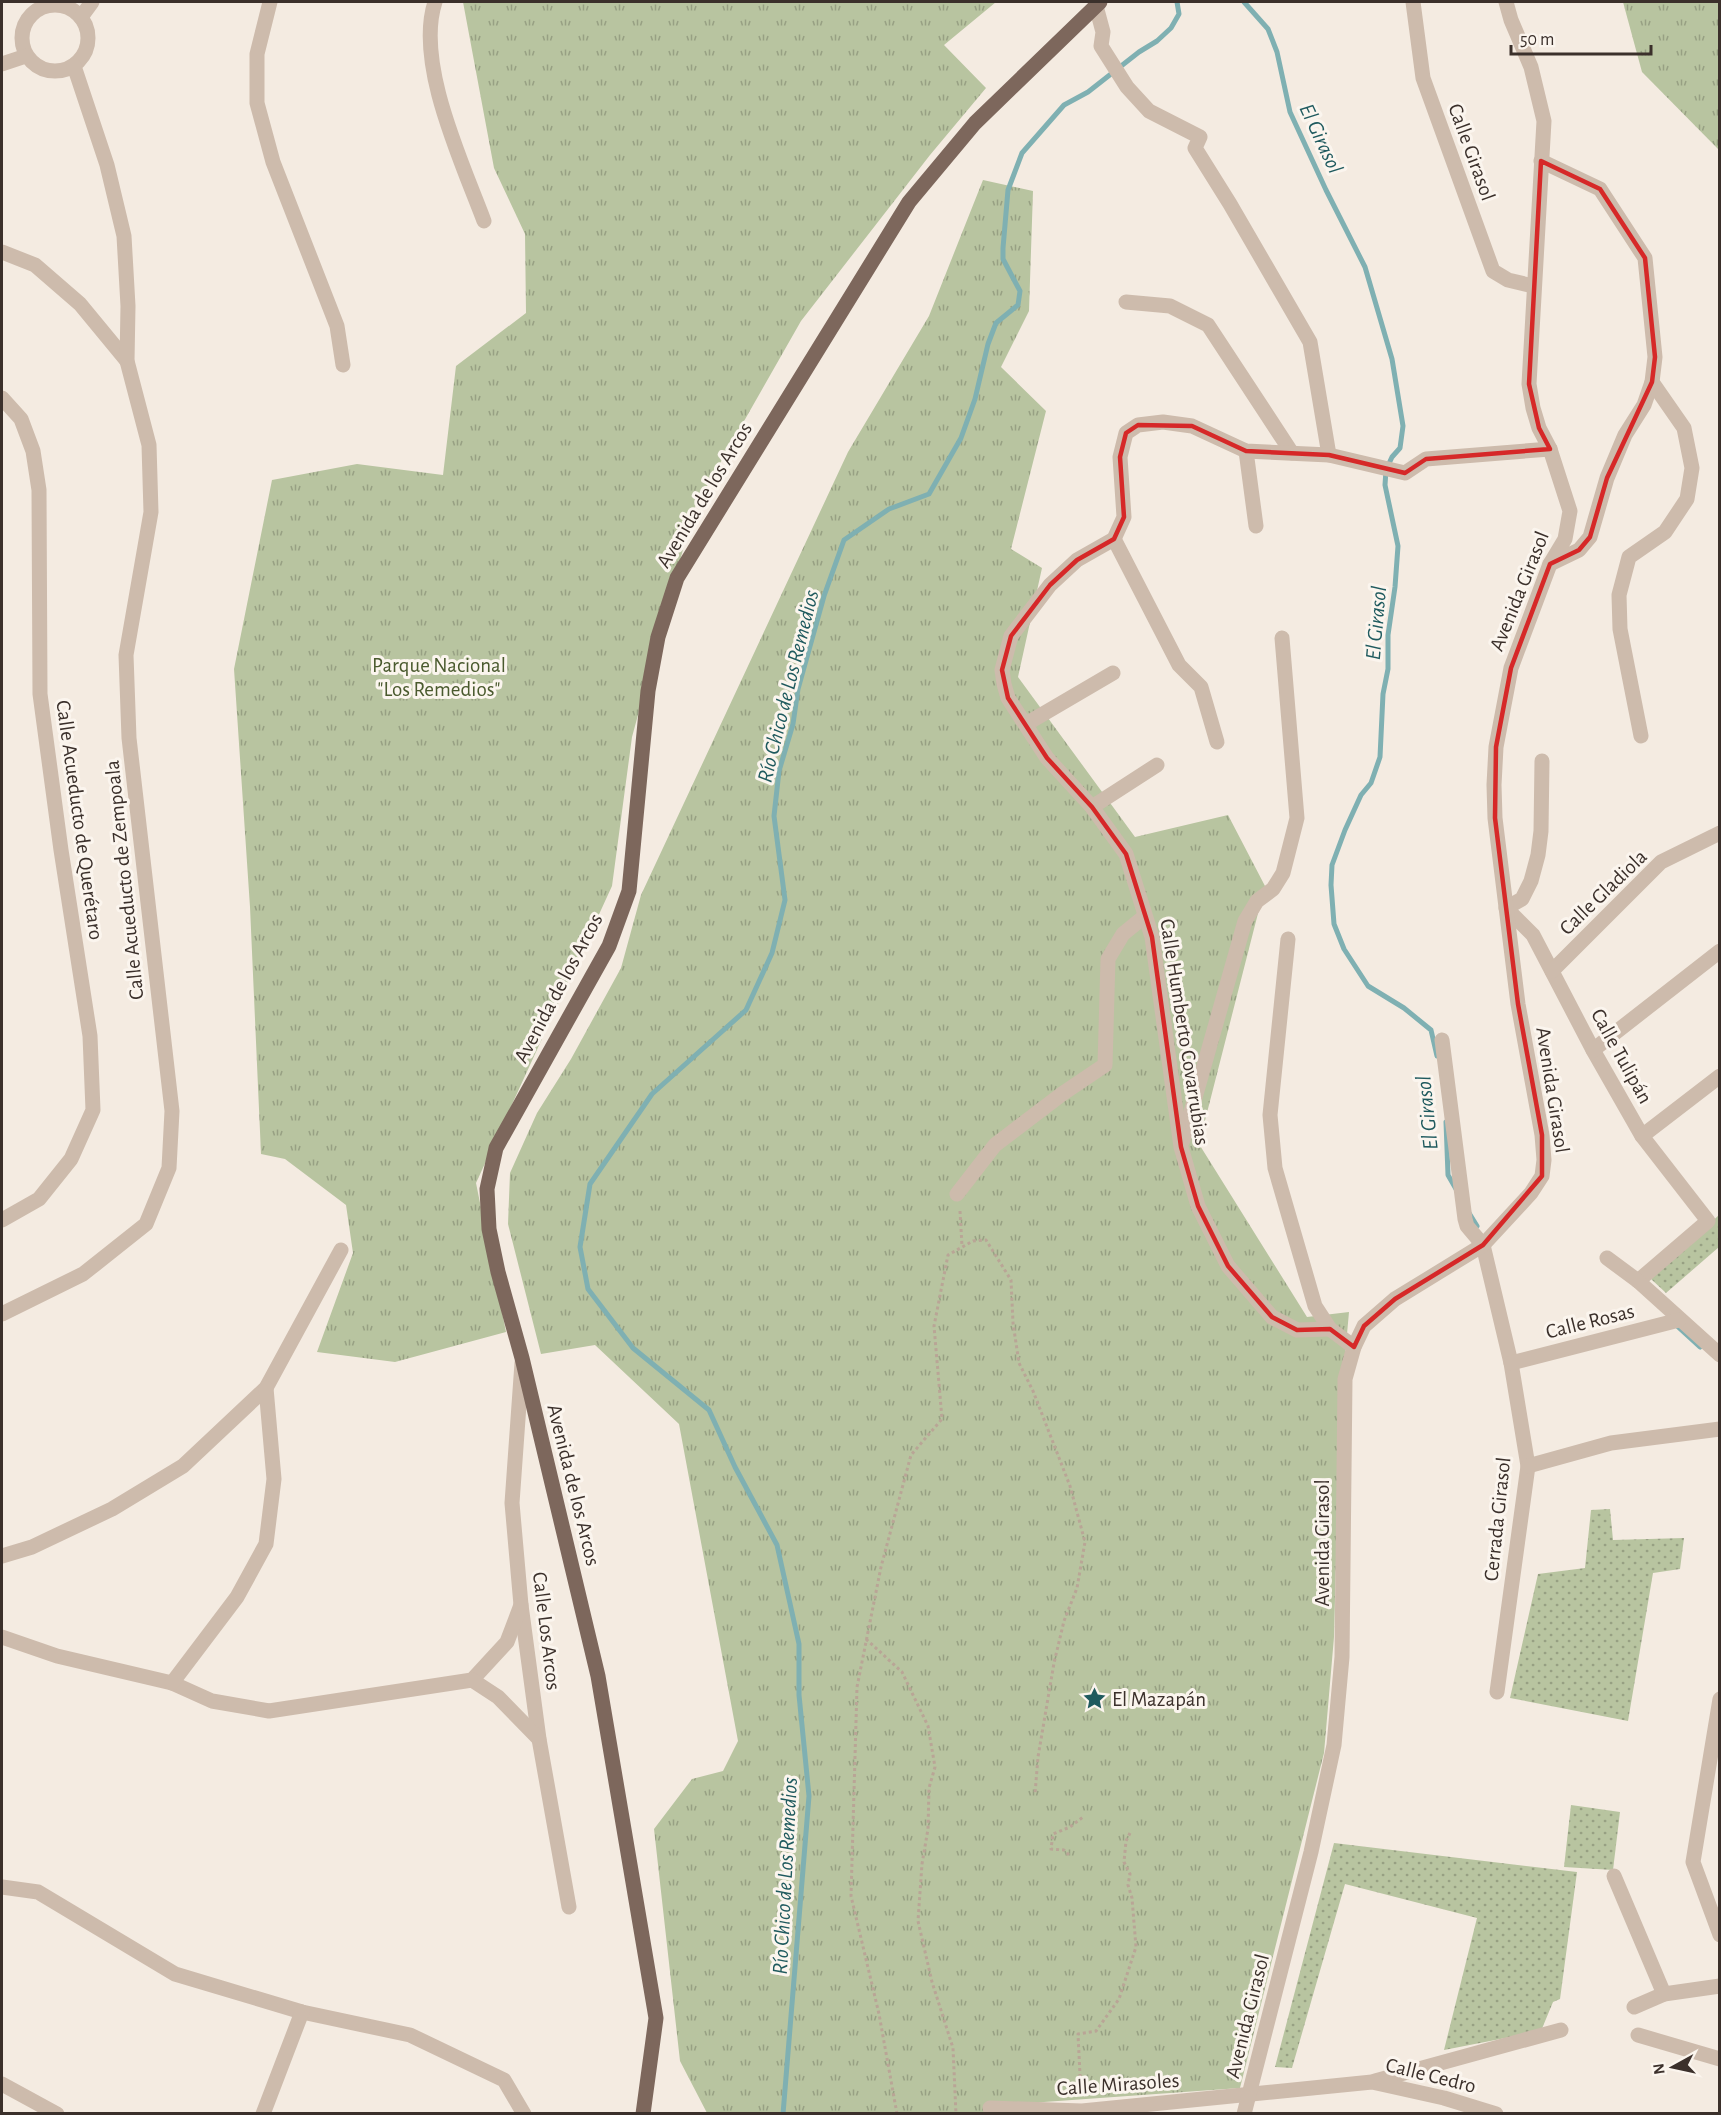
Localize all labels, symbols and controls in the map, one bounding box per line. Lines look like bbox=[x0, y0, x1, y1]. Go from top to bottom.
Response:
scale bar bbox=[1511, 18, 1650, 56]
text: 50 m bbox=[1520, 31, 1554, 49]
water label: El Girasol bbox=[1295, 100, 1347, 177]
street label: Calle Girasol bbox=[1444, 101, 1499, 203]
street label: Avenida de los Arcos bbox=[653, 419, 756, 572]
street label: Avenida Girasol bbox=[1486, 528, 1553, 654]
water label: El Girasol bbox=[1362, 585, 1390, 661]
water label: Río Chico de Los Remedios bbox=[753, 588, 823, 785]
park label: Parque Nacional "Los Remedios" bbox=[372, 655, 506, 700]
street label: Calle Acueducto de Querétaro bbox=[52, 699, 107, 941]
street label: Calle Acueducto de Zempoala bbox=[101, 759, 148, 1001]
street label: Calle Gladiola bbox=[1556, 846, 1651, 939]
street label: Avenida de los Arcos bbox=[510, 910, 607, 1066]
street label: Calle Humberto Covarrubias bbox=[1156, 917, 1213, 1147]
street label: Calle Tulipán bbox=[1587, 1005, 1656, 1107]
street label: Avenida Girasol bbox=[1532, 1026, 1573, 1155]
water label: El Girasol bbox=[1412, 1075, 1442, 1151]
street label: Calle Rosas bbox=[1544, 1300, 1637, 1343]
street label: Avenida de los Arcos bbox=[543, 1402, 604, 1568]
street label: Cerrada Girasol bbox=[1481, 1456, 1514, 1582]
street label: Avenida Girasol bbox=[1312, 1479, 1333, 1607]
street label: Calle Los Arcos bbox=[529, 1571, 564, 1691]
place icon: El Mazapán bbox=[1081, 1686, 1107, 1712]
place label: El Mazapán bbox=[1112, 1689, 1206, 1710]
water label: Río Chico de Los Remedios bbox=[769, 1777, 801, 1975]
street label: Avenida Girasol bbox=[1222, 1952, 1273, 2080]
north arrow bbox=[1643, 2037, 1703, 2097]
street label: Calle Cedro bbox=[1384, 2054, 1478, 2097]
text: N bbox=[1650, 2062, 1668, 2076]
street label: Calle Mirasoles bbox=[1056, 2070, 1180, 2099]

